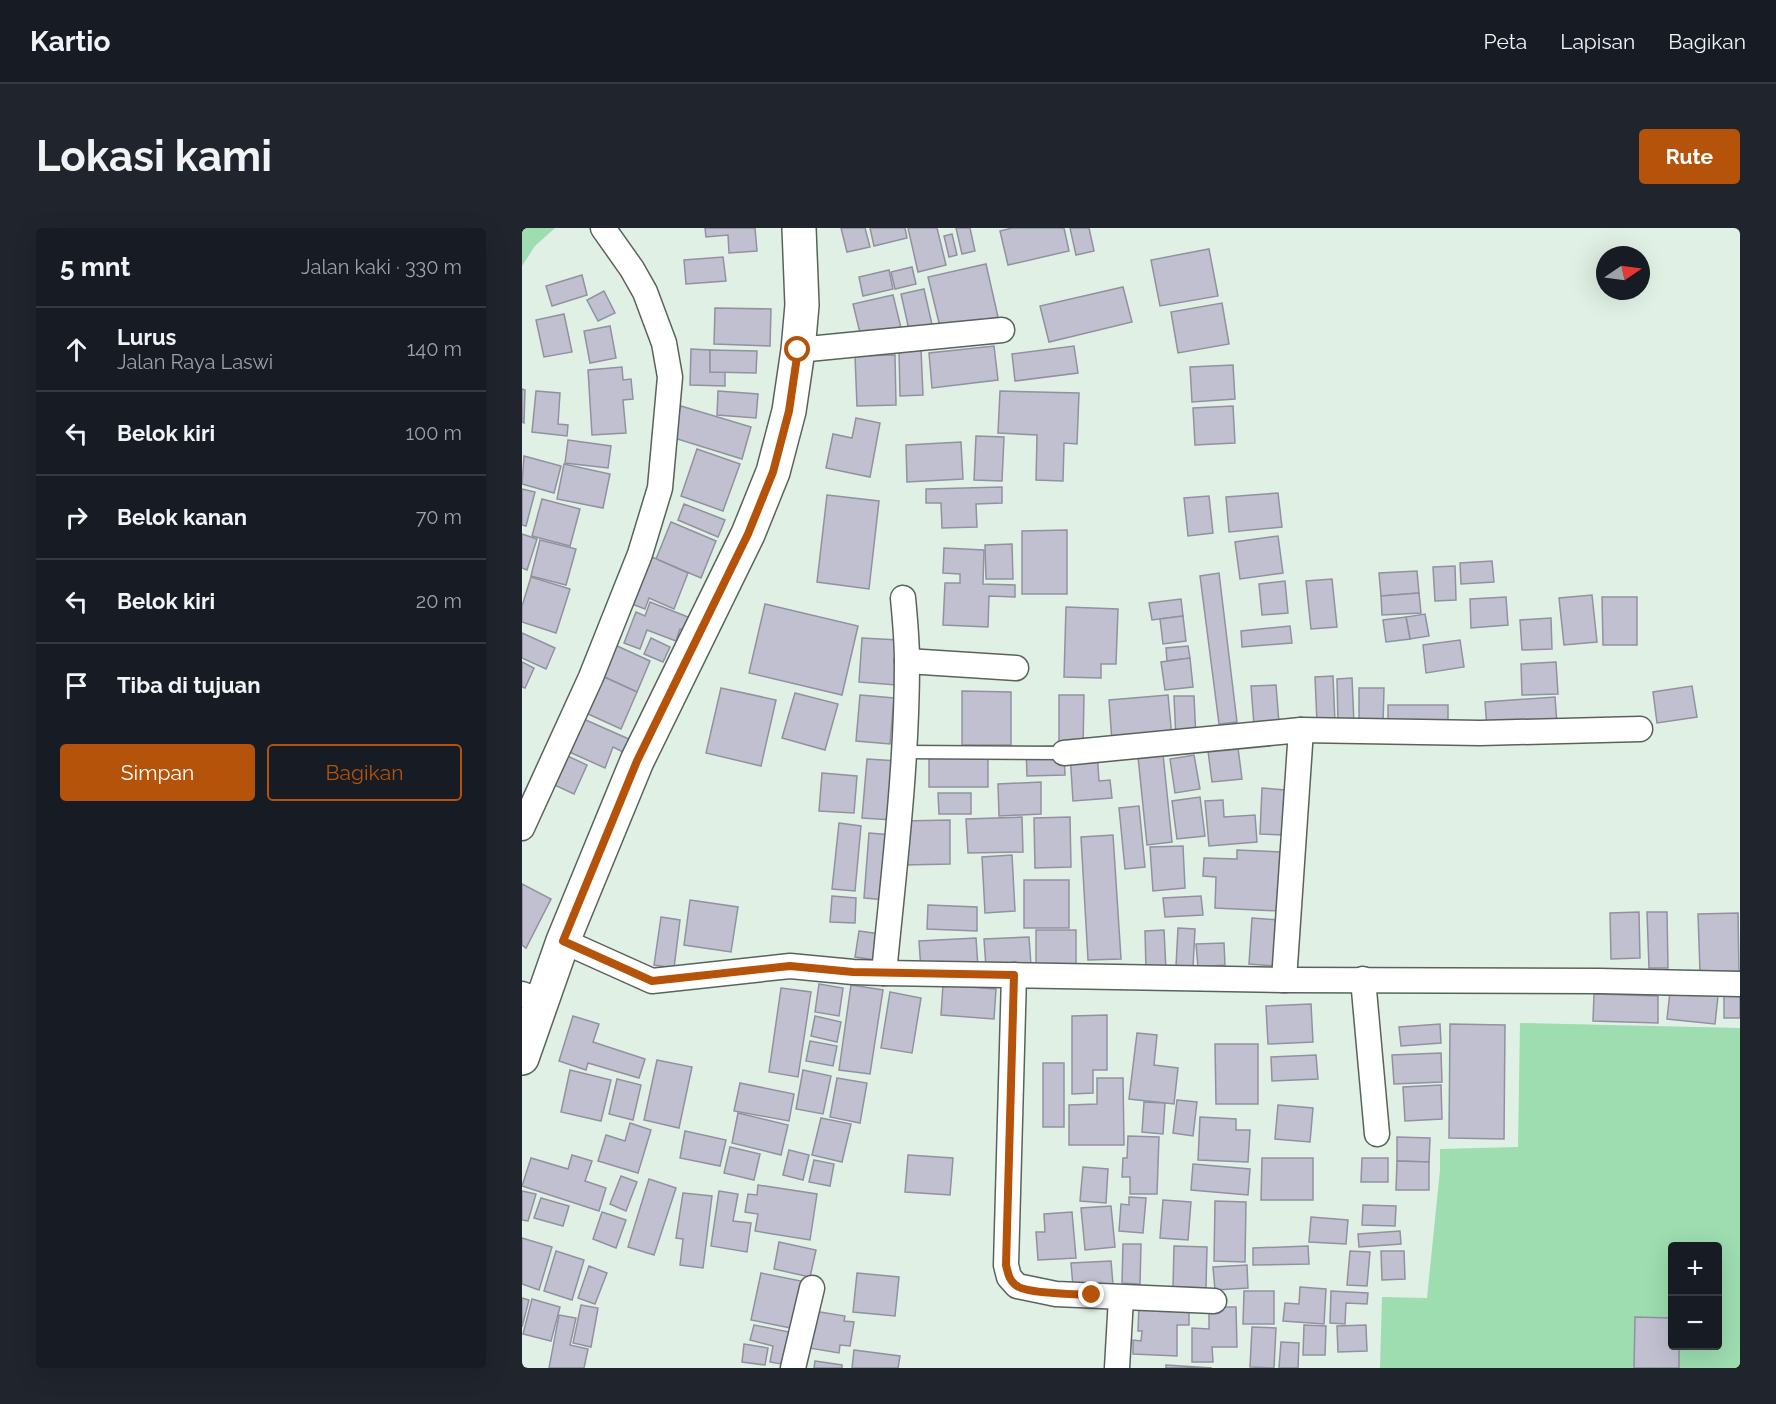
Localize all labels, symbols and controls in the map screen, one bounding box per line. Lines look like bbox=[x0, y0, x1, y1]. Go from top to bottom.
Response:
text: Kartio bbox=[30, 25, 110, 58]
text: Peta bbox=[1484, 29, 1527, 54]
text: Lapisan bbox=[1560, 29, 1635, 54]
text: Bagikan bbox=[1668, 29, 1746, 54]
button: Rute bbox=[1639, 129, 1740, 184]
text: Lokasi kami bbox=[36, 132, 272, 181]
north arrow bbox=[1596, 246, 1650, 300]
text: 5 mnt bbox=[60, 252, 130, 282]
text: Jalan kaki · 330 m bbox=[301, 255, 462, 279]
text: Lurus bbox=[117, 324, 176, 350]
icon: ahead bbox=[60, 333, 93, 366]
route start bbox=[784, 336, 810, 362]
text: 140 m bbox=[407, 337, 462, 361]
text: Jalan Raya Laswi bbox=[117, 350, 273, 374]
icon: left bbox=[60, 417, 93, 450]
text: Belok kiri bbox=[117, 420, 215, 446]
text: 100 m bbox=[405, 421, 462, 445]
icon: right bbox=[60, 501, 93, 534]
text: Belok kanan bbox=[117, 504, 247, 530]
text: 70 m bbox=[416, 505, 462, 529]
icon: left bbox=[60, 585, 93, 618]
text: Belok kiri bbox=[117, 588, 215, 614]
text: 20 m bbox=[416, 589, 462, 613]
icon: arrive bbox=[60, 669, 93, 702]
text: Tiba di tujuan bbox=[117, 672, 260, 698]
button: Simpan bbox=[60, 744, 255, 801]
button: Bagikan bbox=[267, 744, 462, 801]
map controls bbox=[1668, 1242, 1722, 1350]
button: + bbox=[1668, 1242, 1722, 1296]
route end bbox=[1078, 1281, 1104, 1307]
button: − bbox=[1668, 1296, 1722, 1350]

